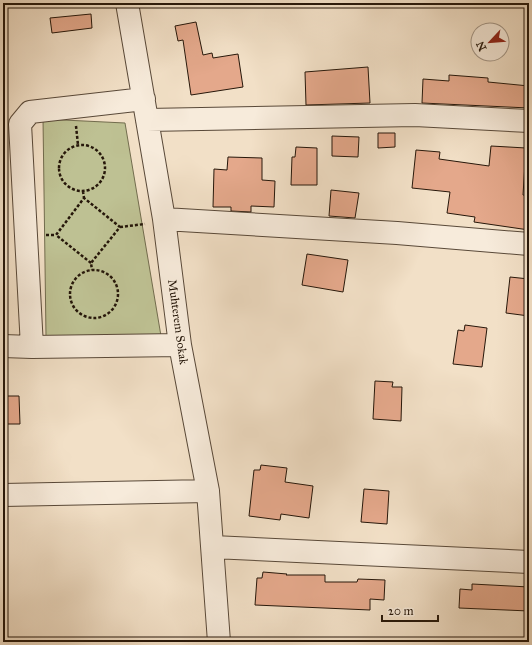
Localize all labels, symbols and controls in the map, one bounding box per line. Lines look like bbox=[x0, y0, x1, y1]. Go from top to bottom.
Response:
north arrow bbox=[470, 22, 510, 62]
text: N bbox=[473, 39, 489, 53]
street label: Muhterem Sokak bbox=[165, 279, 191, 366]
scale bar bbox=[382, 597, 438, 623]
text: 20 m bbox=[388, 604, 414, 618]

